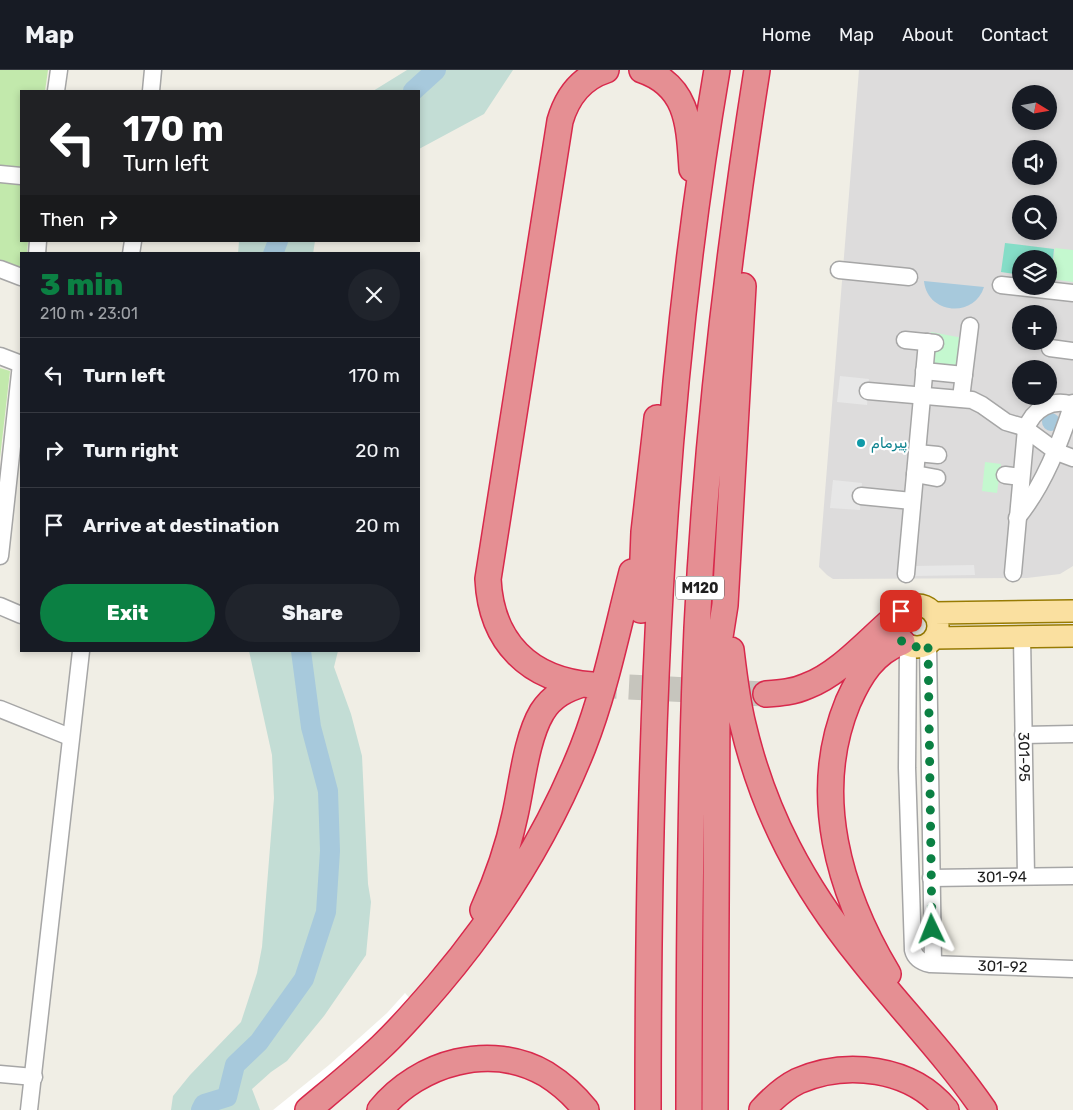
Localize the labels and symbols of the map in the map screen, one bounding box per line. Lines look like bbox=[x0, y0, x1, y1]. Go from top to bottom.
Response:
north arrow bbox=[1012, 85, 1058, 130]
place label: پیرمام bbox=[871, 434, 907, 453]
marker: پیرمام bbox=[855, 437, 867, 449]
road number: M120 bbox=[676, 576, 724, 600]
pin bbox=[880, 590, 922, 632]
street label: 301-95 bbox=[1015, 732, 1033, 782]
street label: 301-94 bbox=[977, 868, 1027, 886]
position arrow bbox=[905, 902, 957, 954]
street label: 301-92 bbox=[977, 957, 1028, 976]

